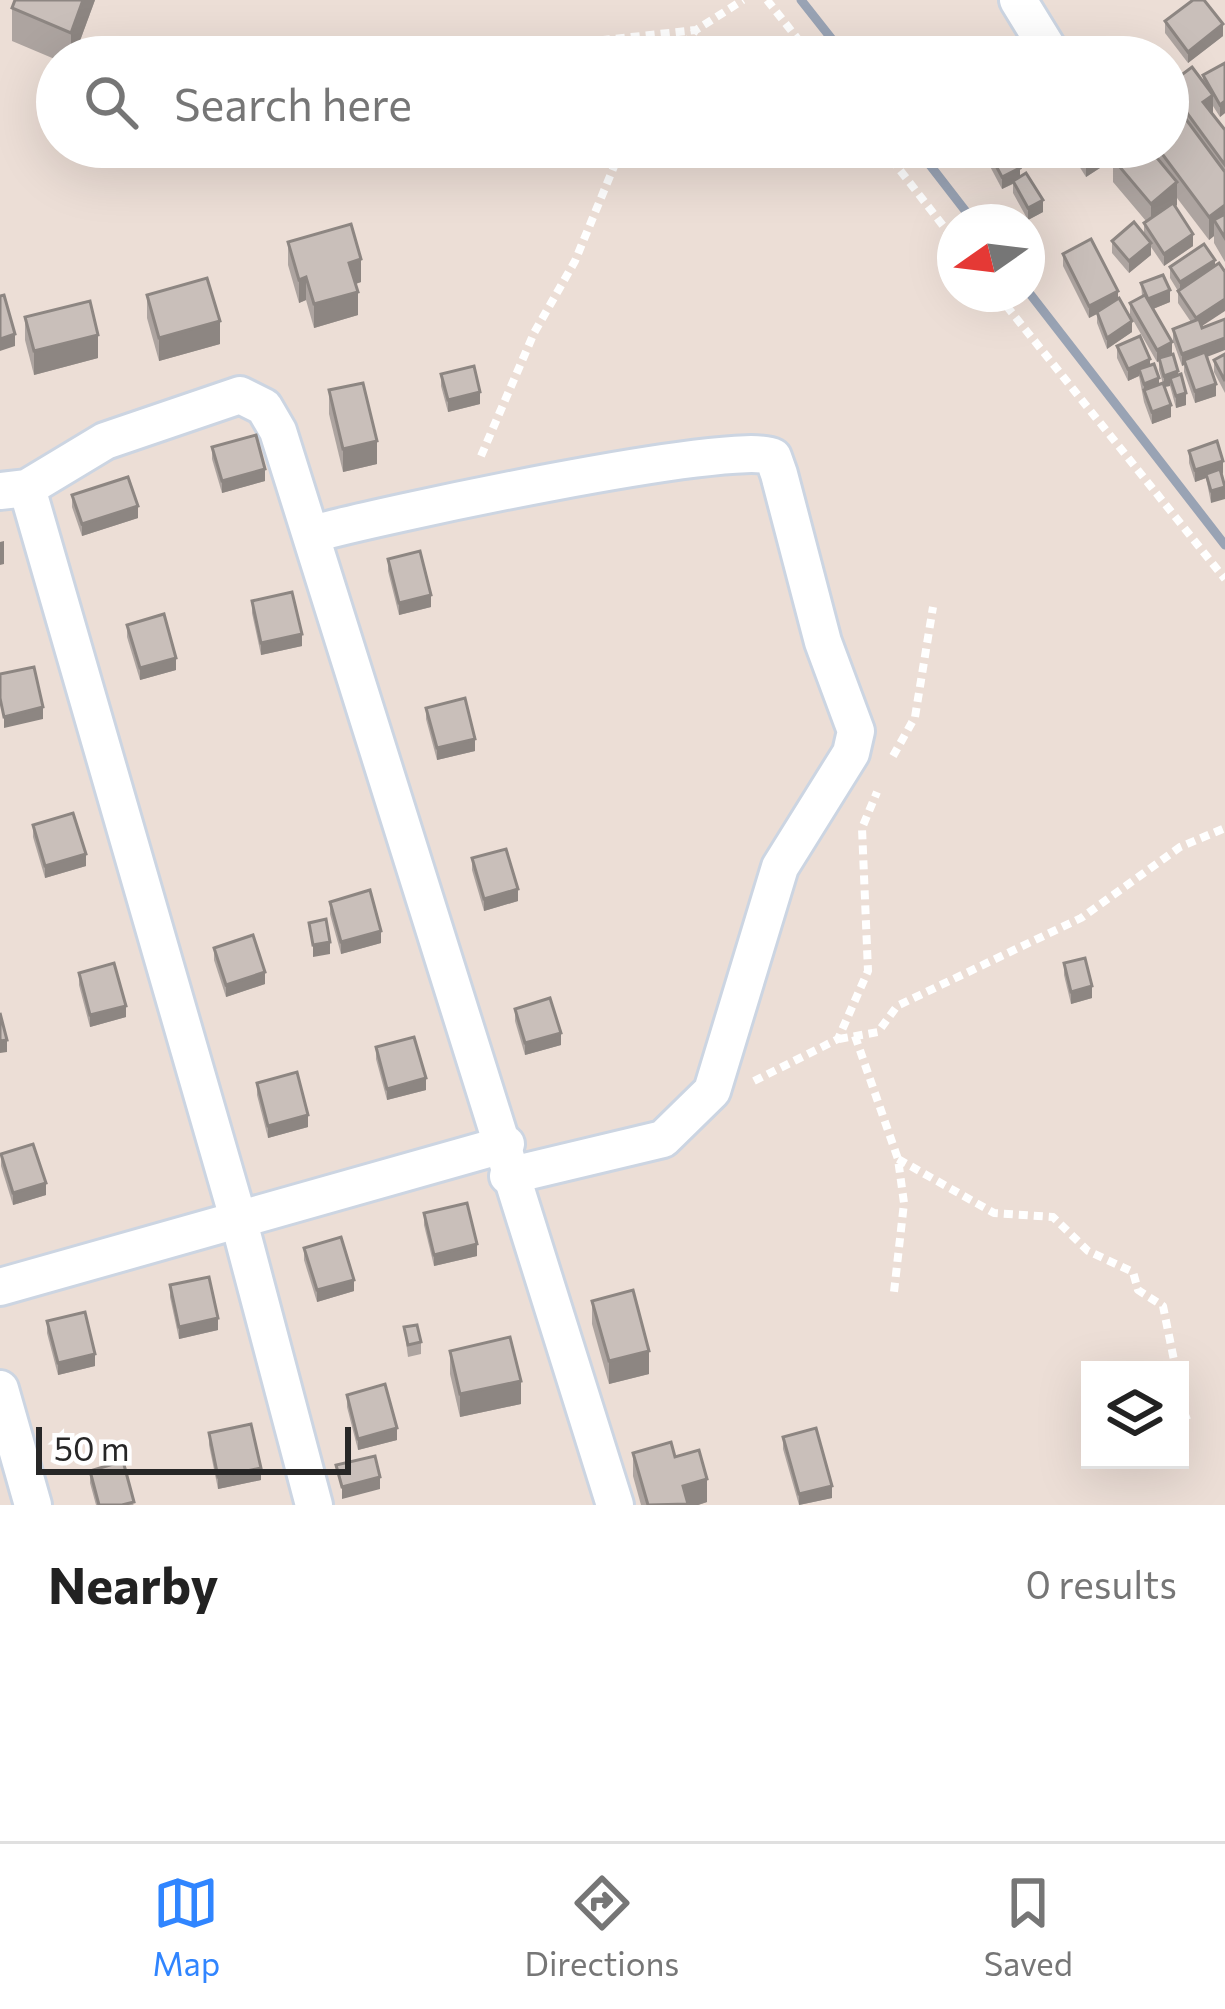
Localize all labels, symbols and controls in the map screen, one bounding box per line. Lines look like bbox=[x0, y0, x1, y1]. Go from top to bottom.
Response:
search box bbox=[36, 36, 1189, 168]
icon: search bbox=[78, 69, 144, 135]
text: Search here bbox=[174, 75, 412, 130]
north arrow bbox=[937, 204, 1045, 312]
map controls bbox=[1081, 1361, 1189, 1469]
button: layers bbox=[1081, 1361, 1189, 1469]
scale bar bbox=[36, 1421, 351, 1474]
text: 50 m bbox=[54, 1427, 130, 1468]
text: Nearby bbox=[48, 1552, 218, 1615]
text: 0 results bbox=[1025, 1559, 1177, 1607]
tab: Map bbox=[152, 1870, 220, 1983]
tab: Directions bbox=[525, 1870, 679, 1983]
tab: Saved bbox=[984, 1870, 1073, 1983]

